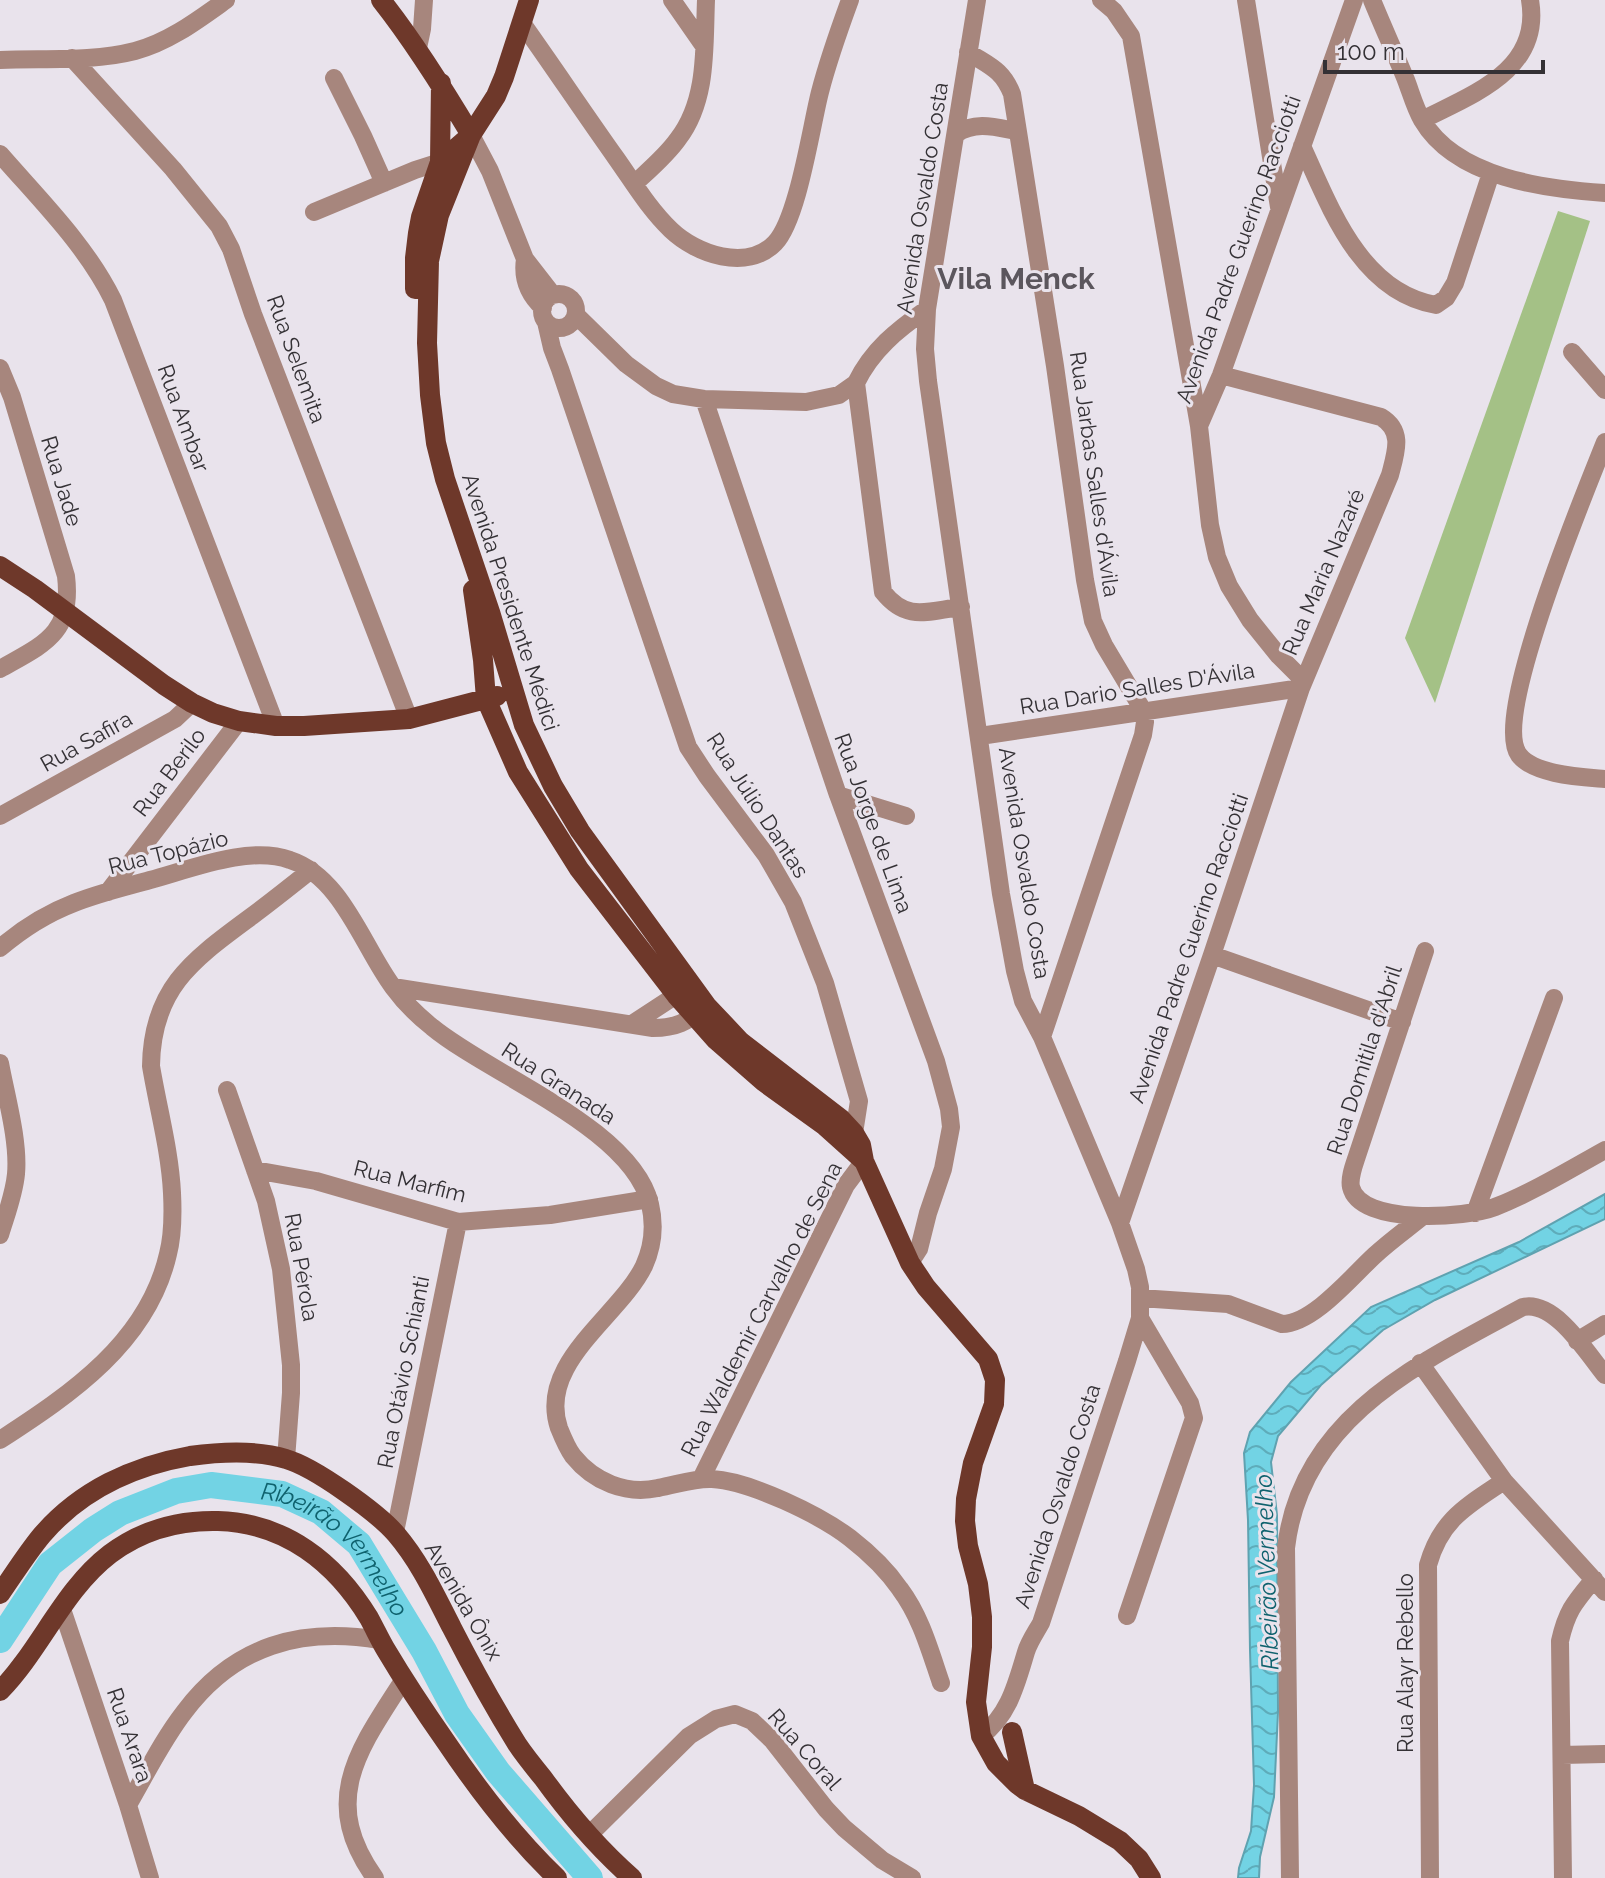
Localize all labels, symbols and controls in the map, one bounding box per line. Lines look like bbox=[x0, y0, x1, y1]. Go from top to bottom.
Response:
scale bar bbox=[1325, 24, 1543, 74]
text: 100 m bbox=[1337, 37, 1405, 66]
street label: Avenida Osvaldo Costa bbox=[891, 80, 953, 316]
street label: Avenida Padre Guerino Racciotti bbox=[1170, 92, 1306, 406]
district label: Vila Menck bbox=[937, 261, 1095, 296]
street label: Rua Selemita bbox=[262, 291, 332, 427]
street label: Rua Jarbas Salles d'Ávila bbox=[1065, 349, 1125, 599]
street label: Rua Ambar bbox=[153, 361, 216, 476]
street label: Rua Jade bbox=[36, 433, 88, 529]
street label: Avenida Presidente Médici bbox=[457, 470, 565, 734]
street label: Rua Maria Nazaré bbox=[1276, 485, 1370, 659]
street label: Rua Dario Salles D'Ávila bbox=[1018, 657, 1256, 719]
street label: Rua Safira bbox=[36, 705, 136, 777]
street label: Rua Berilo bbox=[127, 723, 211, 821]
street label: Rua Júlio Dantas bbox=[701, 728, 815, 882]
street label: Rua Jorge de Lima bbox=[829, 730, 919, 916]
street label: Avenida Osvaldo Costa bbox=[994, 745, 1056, 981]
street label: Avenida Padre Guerino Racciotti bbox=[1123, 790, 1253, 1106]
street label: Rua Topázio bbox=[105, 825, 231, 879]
street label: Rua Domitila d'Abril bbox=[1321, 962, 1407, 1158]
street label: Rua Granada bbox=[497, 1036, 621, 1130]
street label: Rua Marfim bbox=[351, 1154, 469, 1208]
street label: Rua Waldemir Carvalho de Sena bbox=[675, 1157, 847, 1461]
street label: Rua Pérola bbox=[280, 1211, 324, 1323]
street label: Rua Otávio Schianti bbox=[372, 1274, 434, 1470]
street label: Avenida Osvaldo Costa bbox=[1008, 1381, 1106, 1611]
water label: Ribeirão Vermelho bbox=[1249, 1474, 1284, 1670]
water label: Ribeirão Vermelho bbox=[259, 1476, 415, 1622]
street label: Avenida Ônix bbox=[420, 1537, 508, 1665]
street label: Rua Alayr Rebello bbox=[1392, 1573, 1418, 1753]
street label: Rua Arara bbox=[102, 1684, 158, 1786]
street label: Rua Coral bbox=[763, 1703, 847, 1795]

